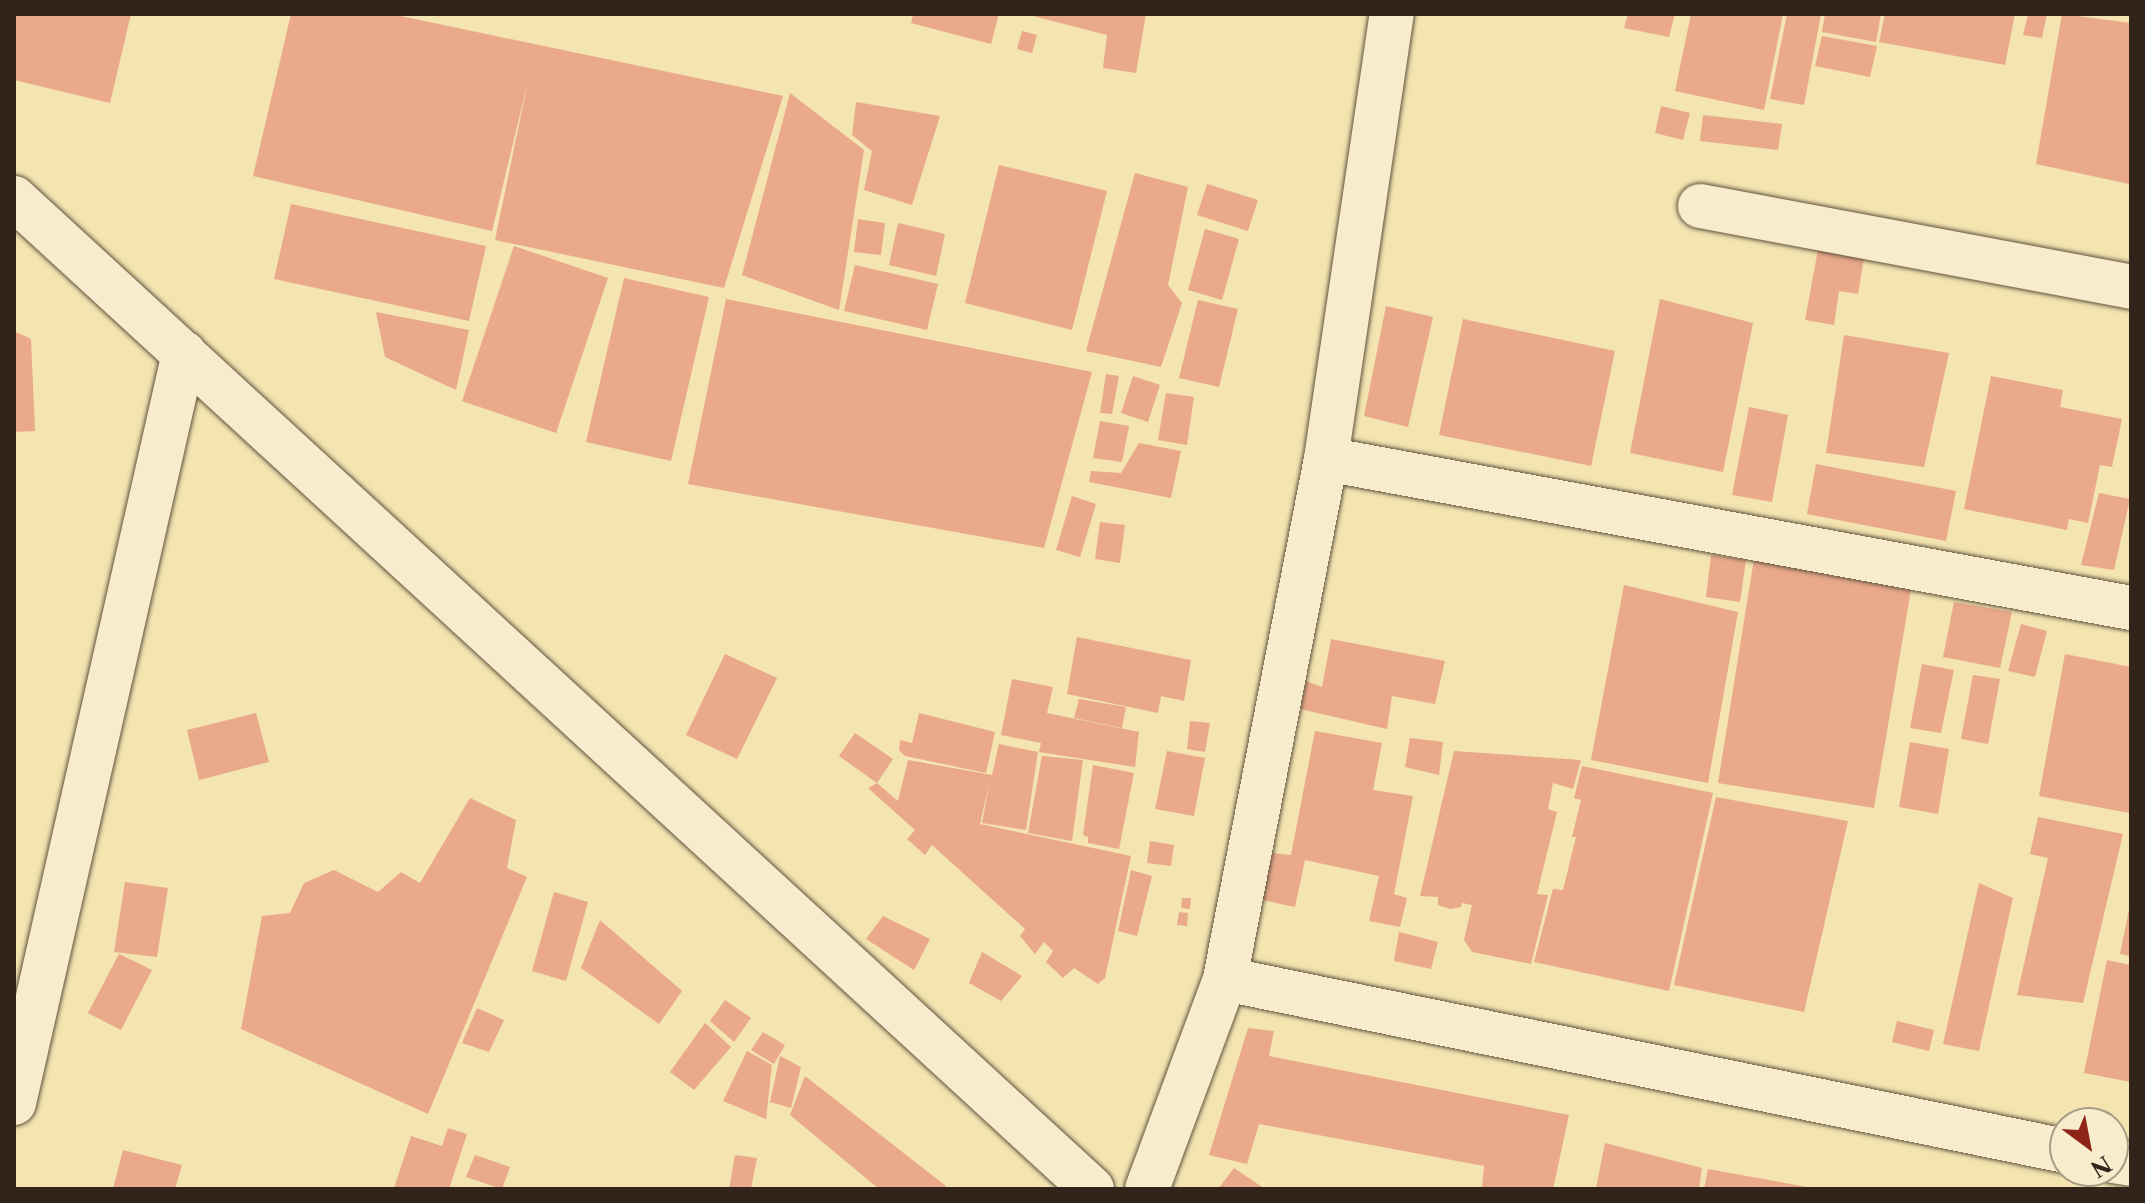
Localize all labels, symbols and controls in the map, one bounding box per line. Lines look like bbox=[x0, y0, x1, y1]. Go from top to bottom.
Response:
north arrow bbox=[2049, 1107, 2129, 1187]
text: N bbox=[2086, 1150, 2116, 1183]

